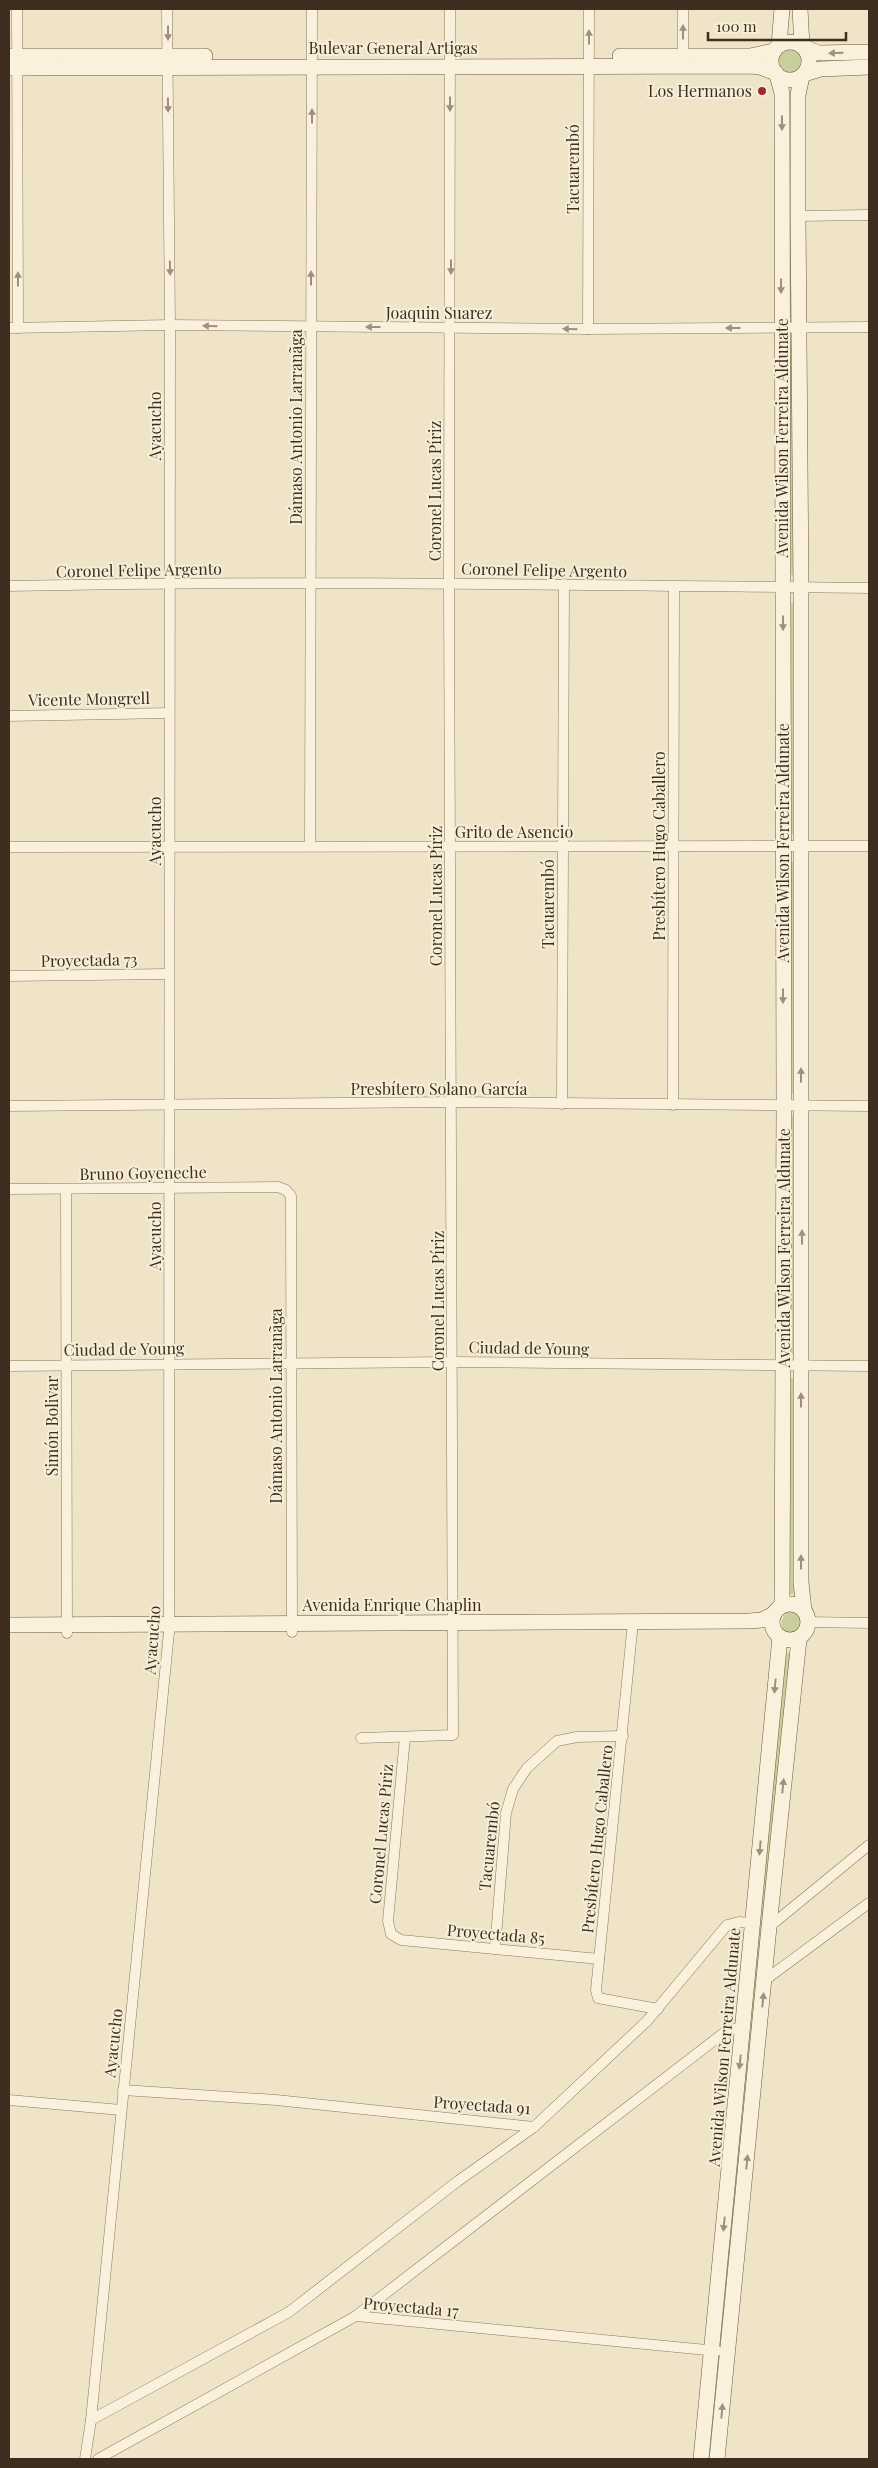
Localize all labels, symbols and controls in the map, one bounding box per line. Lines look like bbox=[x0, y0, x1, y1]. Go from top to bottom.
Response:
scale bar bbox=[708, 10, 846, 42]
text: 100 m bbox=[716, 16, 757, 36]
one-way arrow bbox=[679, 24, 687, 40]
one-way arrow bbox=[164, 25, 172, 41]
one-way arrow bbox=[585, 29, 593, 45]
street label: Bulevar General Artigas bbox=[308, 37, 478, 58]
one-way arrow bbox=[828, 49, 844, 57]
place label: Los Hermanos bbox=[648, 80, 752, 101]
marker: Los Hermanos bbox=[756, 85, 768, 97]
one-way arrow bbox=[164, 97, 172, 113]
one-way arrow bbox=[446, 97, 454, 113]
one-way arrow bbox=[308, 108, 316, 124]
one-way arrow bbox=[777, 115, 785, 131]
street label: Tacuarembó bbox=[562, 124, 583, 214]
one-way arrow bbox=[447, 259, 455, 275]
one-way arrow bbox=[166, 260, 174, 276]
one-way arrow bbox=[307, 270, 315, 286]
one-way arrow bbox=[14, 271, 22, 287]
one-way arrow bbox=[777, 278, 785, 294]
street label: Joaquin Suarez bbox=[385, 302, 493, 323]
street label: Avenida Wilson Ferreira Aldunate bbox=[771, 318, 792, 559]
one-way arrow bbox=[202, 322, 218, 330]
one-way arrow bbox=[365, 323, 381, 331]
one-way arrow bbox=[562, 324, 578, 332]
one-way arrow bbox=[725, 324, 741, 332]
street label: Dámaso Antonio Larranãga bbox=[285, 329, 306, 525]
street label: Ayacucho bbox=[144, 391, 165, 462]
street label: Coronel Lucas Píriz bbox=[424, 420, 445, 561]
street label: Coronel Felipe Argento bbox=[56, 558, 222, 581]
street label: Coronel Felipe Argento bbox=[461, 558, 627, 581]
one-way arrow bbox=[779, 615, 787, 631]
street label: Vicente Mongrell bbox=[27, 687, 150, 710]
street label: Avenida Wilson Ferreira Aldunate bbox=[772, 723, 793, 964]
street label: Presbítero Hugo Caballero bbox=[648, 751, 669, 941]
street label: Ayacucho bbox=[144, 796, 165, 867]
street label: Grito de Asencio bbox=[455, 821, 573, 842]
street label: Coronel Lucas Píriz bbox=[425, 825, 446, 966]
street label: Tacuarembó bbox=[537, 859, 558, 949]
street label: Proyectada 73 bbox=[40, 948, 138, 971]
one-way arrow bbox=[779, 988, 787, 1004]
one-way arrow bbox=[797, 1066, 805, 1082]
street label: Presbítero Solano García bbox=[351, 1078, 527, 1099]
street label: Avenida Wilson Ferreira Aldunate bbox=[773, 1128, 794, 1369]
street label: Bruno Goyeneche bbox=[79, 1161, 207, 1184]
street label: Ayacucho bbox=[144, 1201, 165, 1272]
one-way arrow bbox=[798, 1229, 806, 1245]
street label: Coronel Lucas Píriz bbox=[427, 1230, 448, 1371]
street label: Dámaso Antonio Larranãga bbox=[265, 1308, 286, 1504]
street label: Ciudad de Young bbox=[468, 1336, 590, 1359]
street label: Ciudad de Young bbox=[63, 1337, 185, 1360]
street label: Simón Bolivar bbox=[41, 1376, 62, 1476]
one-way arrow bbox=[797, 1391, 805, 1407]
one-way arrow bbox=[797, 1554, 805, 1570]
street label: Avenida Enrique Chaplin bbox=[301, 1594, 482, 1615]
street label: Ayacucho bbox=[139, 1605, 164, 1676]
one-way arrow bbox=[770, 1678, 778, 1694]
street label: Presbítero Hugo Caballero bbox=[576, 1743, 617, 1934]
street label: Coronel Lucas Píriz bbox=[364, 1763, 397, 1905]
one-way arrow bbox=[779, 1778, 787, 1794]
street label: Tacuarembó bbox=[473, 1800, 504, 1892]
one-way arrow bbox=[756, 1840, 764, 1856]
street label: Proyectada 85 bbox=[446, 1919, 546, 1948]
street label: Avenida Wilson Ferreira Aldunate bbox=[703, 1927, 744, 2168]
one-way arrow bbox=[759, 1992, 767, 2008]
street label: Ayacucho bbox=[98, 2007, 127, 2079]
one-way arrow bbox=[736, 2054, 744, 2070]
street label: Proyectada 91 bbox=[433, 2091, 531, 2118]
one-way arrow bbox=[743, 2154, 751, 2170]
one-way arrow bbox=[720, 2216, 728, 2232]
street label: Proyectada 17 bbox=[362, 2292, 460, 2321]
one-way arrow bbox=[718, 2402, 726, 2418]

